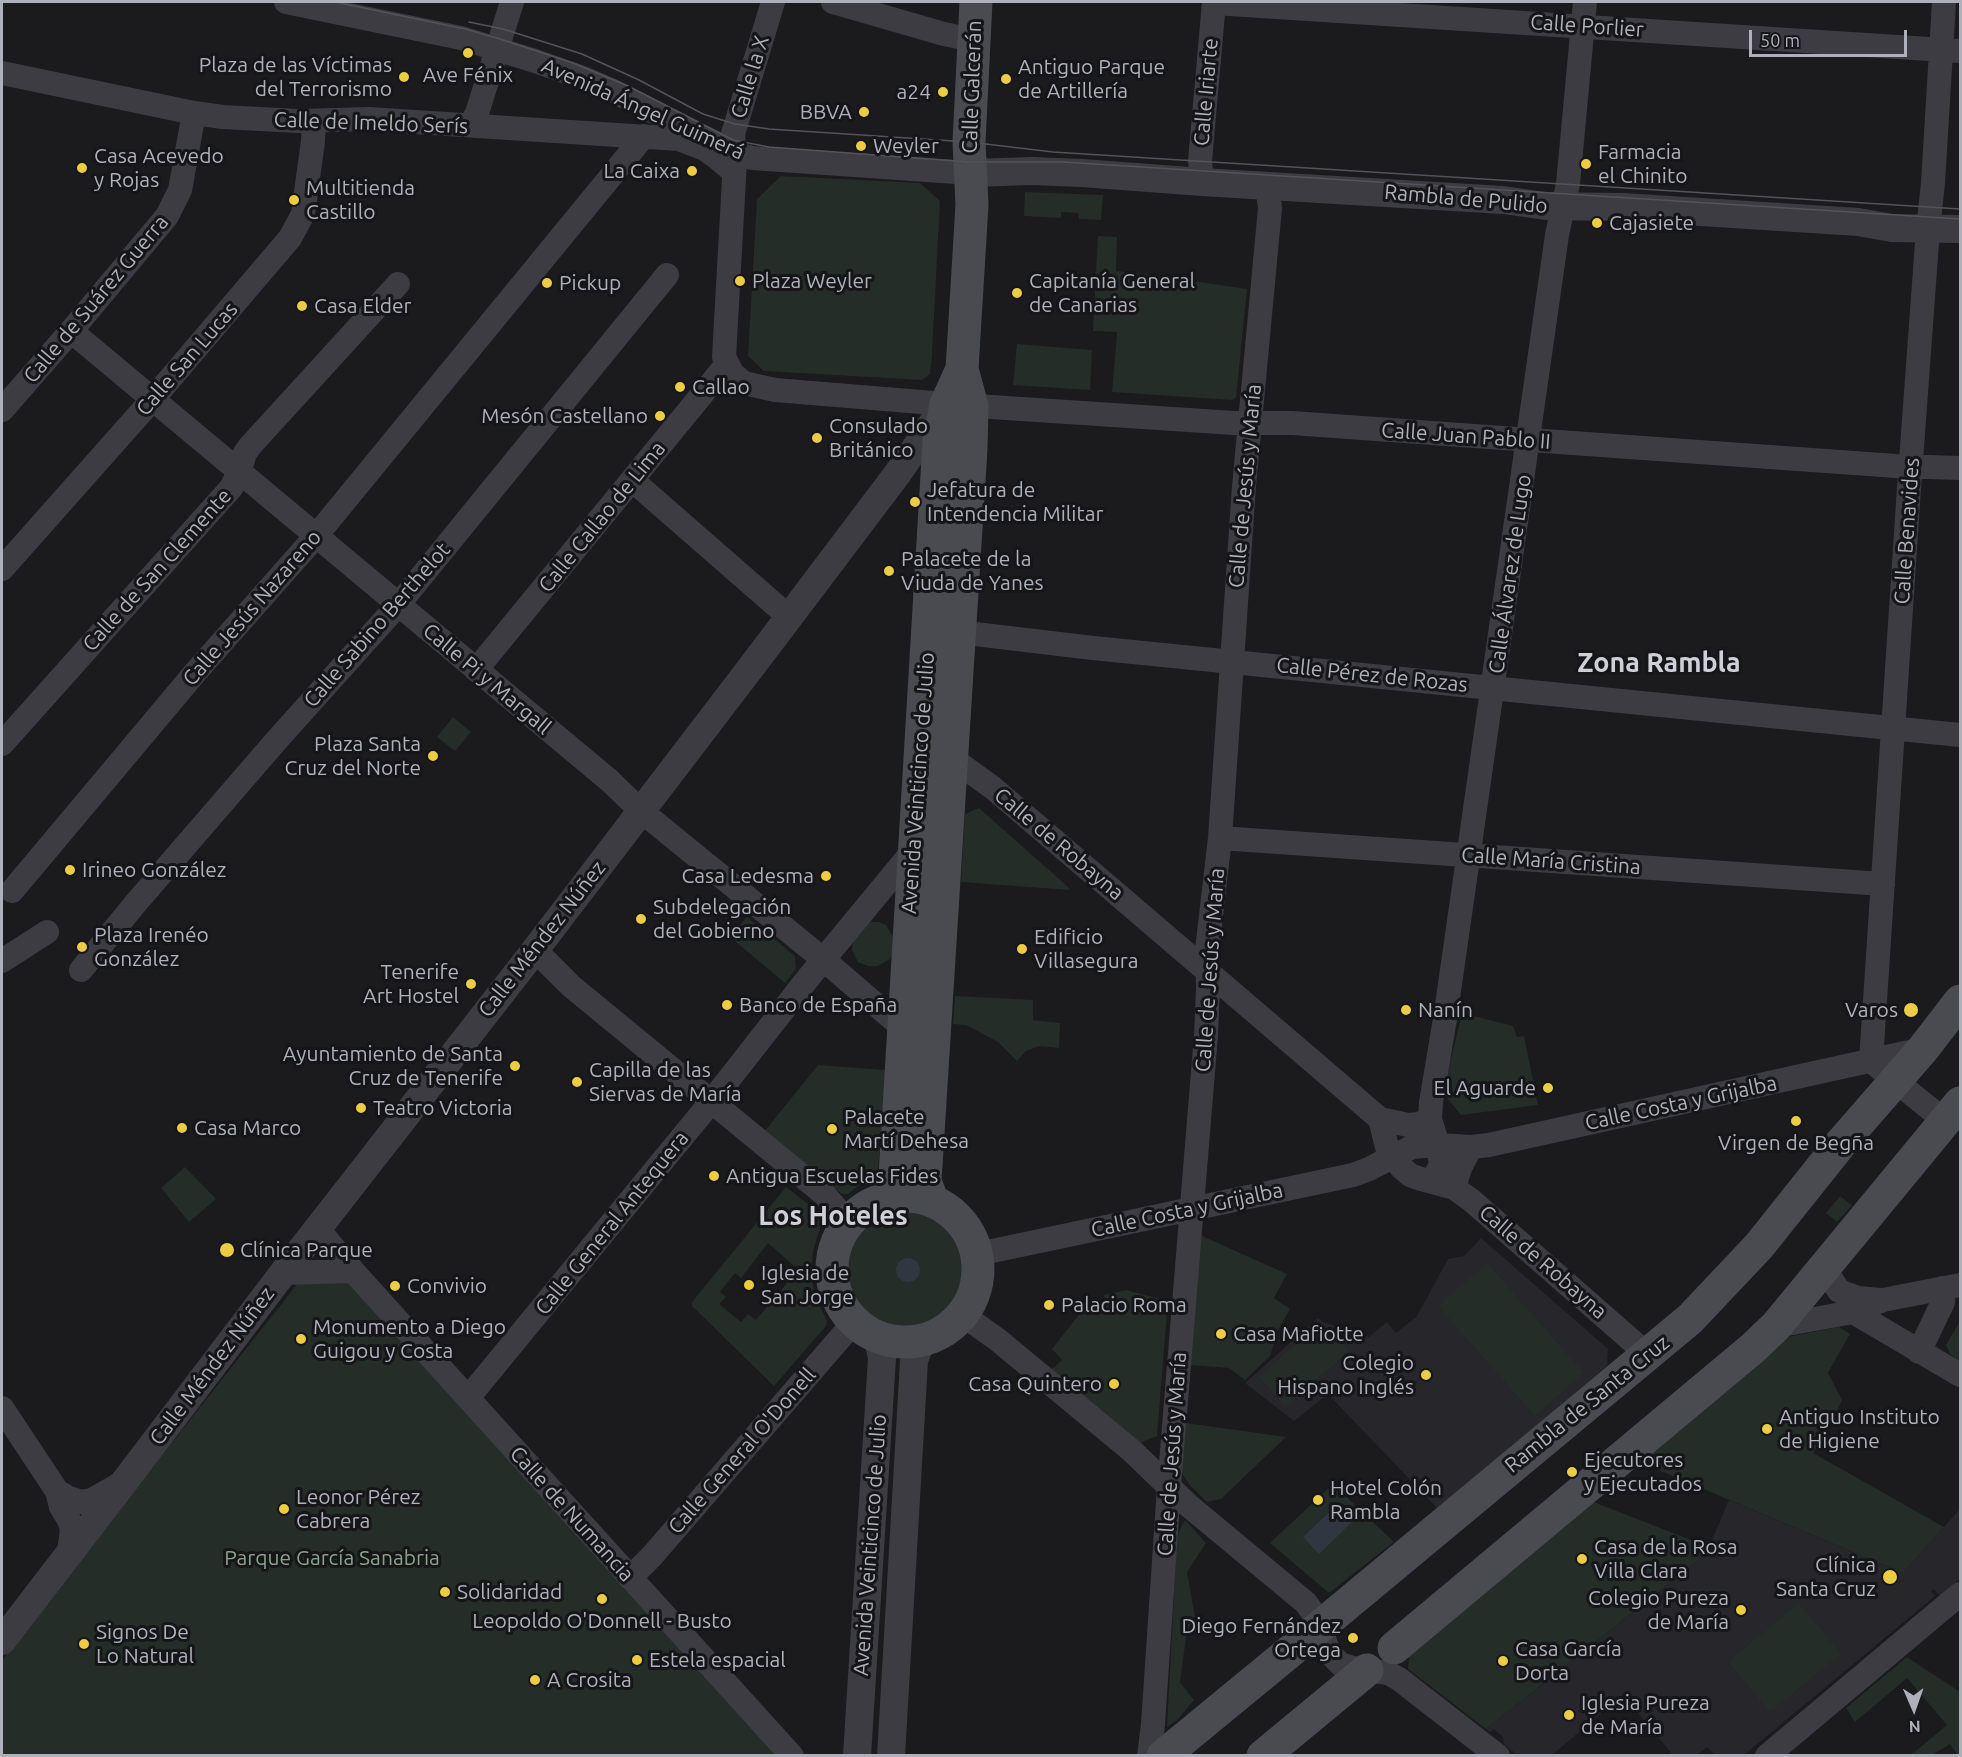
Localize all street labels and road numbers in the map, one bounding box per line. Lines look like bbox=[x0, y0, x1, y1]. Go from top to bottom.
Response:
street label: Calle Porlier bbox=[1529, 9, 1645, 43]
street label: Calle Galcerán bbox=[957, 20, 987, 154]
street label: Calle la X bbox=[725, 33, 775, 121]
street label: Calle Iriarte bbox=[1189, 37, 1223, 147]
street label: Avenida Ángel Guimerá bbox=[538, 53, 748, 165]
street label: Calle de Imeldo Serís bbox=[273, 107, 469, 139]
street label: Rambla de Pulido bbox=[1383, 179, 1549, 219]
street label: Calle de Suárez Guerra bbox=[18, 210, 174, 388]
street label: Calle San Lucas bbox=[131, 297, 243, 421]
street label: Calle de Jesús y María bbox=[1224, 383, 1266, 589]
street label: Calle Juan Pablo II bbox=[1380, 418, 1552, 454]
street label: Calle Callao de Lima bbox=[533, 436, 671, 598]
street label: Calle Benavides bbox=[1889, 457, 1925, 605]
street label: Calle Álvarez de Lugo bbox=[1484, 473, 1536, 675]
street label: Calle de San Clemente bbox=[77, 484, 237, 656]
street label: Calle Jesús Nazareno bbox=[178, 525, 326, 691]
street label: Calle Sabino Berthelot bbox=[299, 537, 455, 713]
street label: Calle Pi y Margall bbox=[418, 618, 556, 740]
street label: Avenida Veinticinco de Julio bbox=[896, 651, 940, 915]
street label: Calle Pérez de Rozas bbox=[1275, 652, 1469, 698]
street label: Calle de Robayna bbox=[989, 783, 1129, 905]
street label: Calle María Cristina bbox=[1460, 842, 1642, 880]
street label: Calle Méndez Núñez bbox=[473, 856, 611, 1022]
street label: Calle de Jesús y María bbox=[1190, 867, 1230, 1073]
street label: Calle Costa y Grijalba bbox=[1583, 1070, 1779, 1136]
street label: Calle General Antequera bbox=[530, 1126, 694, 1320]
street label: Calle Costa y Grijalba bbox=[1089, 1177, 1285, 1243]
street label: Calle de Robayna bbox=[1474, 1200, 1612, 1324]
street label: Calle Méndez Núñez bbox=[144, 1282, 280, 1450]
street label: Rambla de Santa Cruz bbox=[1500, 1330, 1674, 1478]
street label: Calle de Jesús y María bbox=[1152, 1351, 1192, 1557]
street label: Calle General O'Donell bbox=[663, 1363, 821, 1539]
street label: Avenida Veinticinco de Julio bbox=[848, 1413, 892, 1677]
street label: Calle de Numancia bbox=[505, 1441, 639, 1587]

